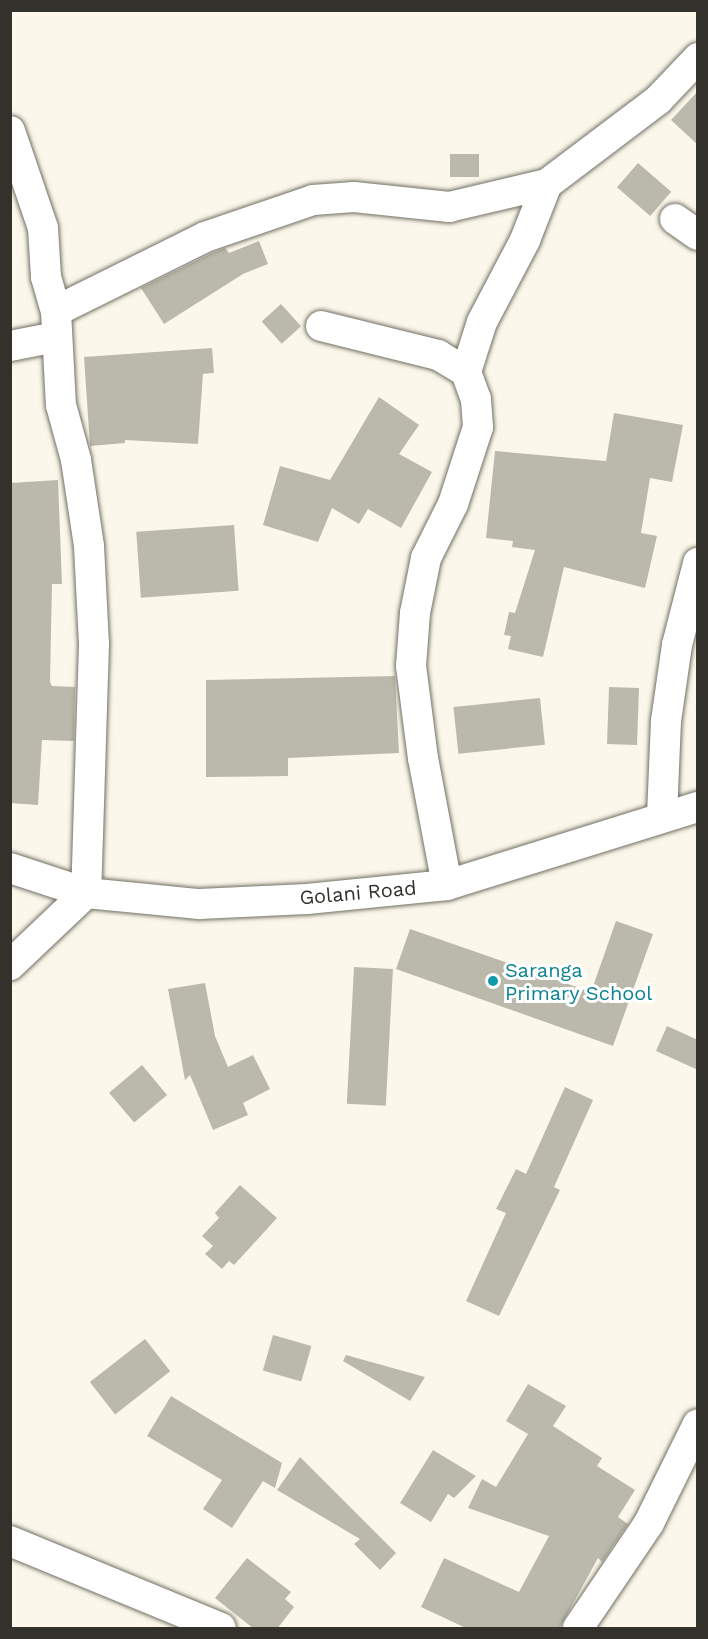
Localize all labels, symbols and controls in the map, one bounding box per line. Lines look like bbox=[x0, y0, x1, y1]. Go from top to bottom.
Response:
street label: Golani Road bbox=[299, 876, 417, 910]
place label: Saranga Primary School bbox=[505, 958, 653, 1005]
marker: Saranga Primary School bbox=[486, 974, 500, 988]

